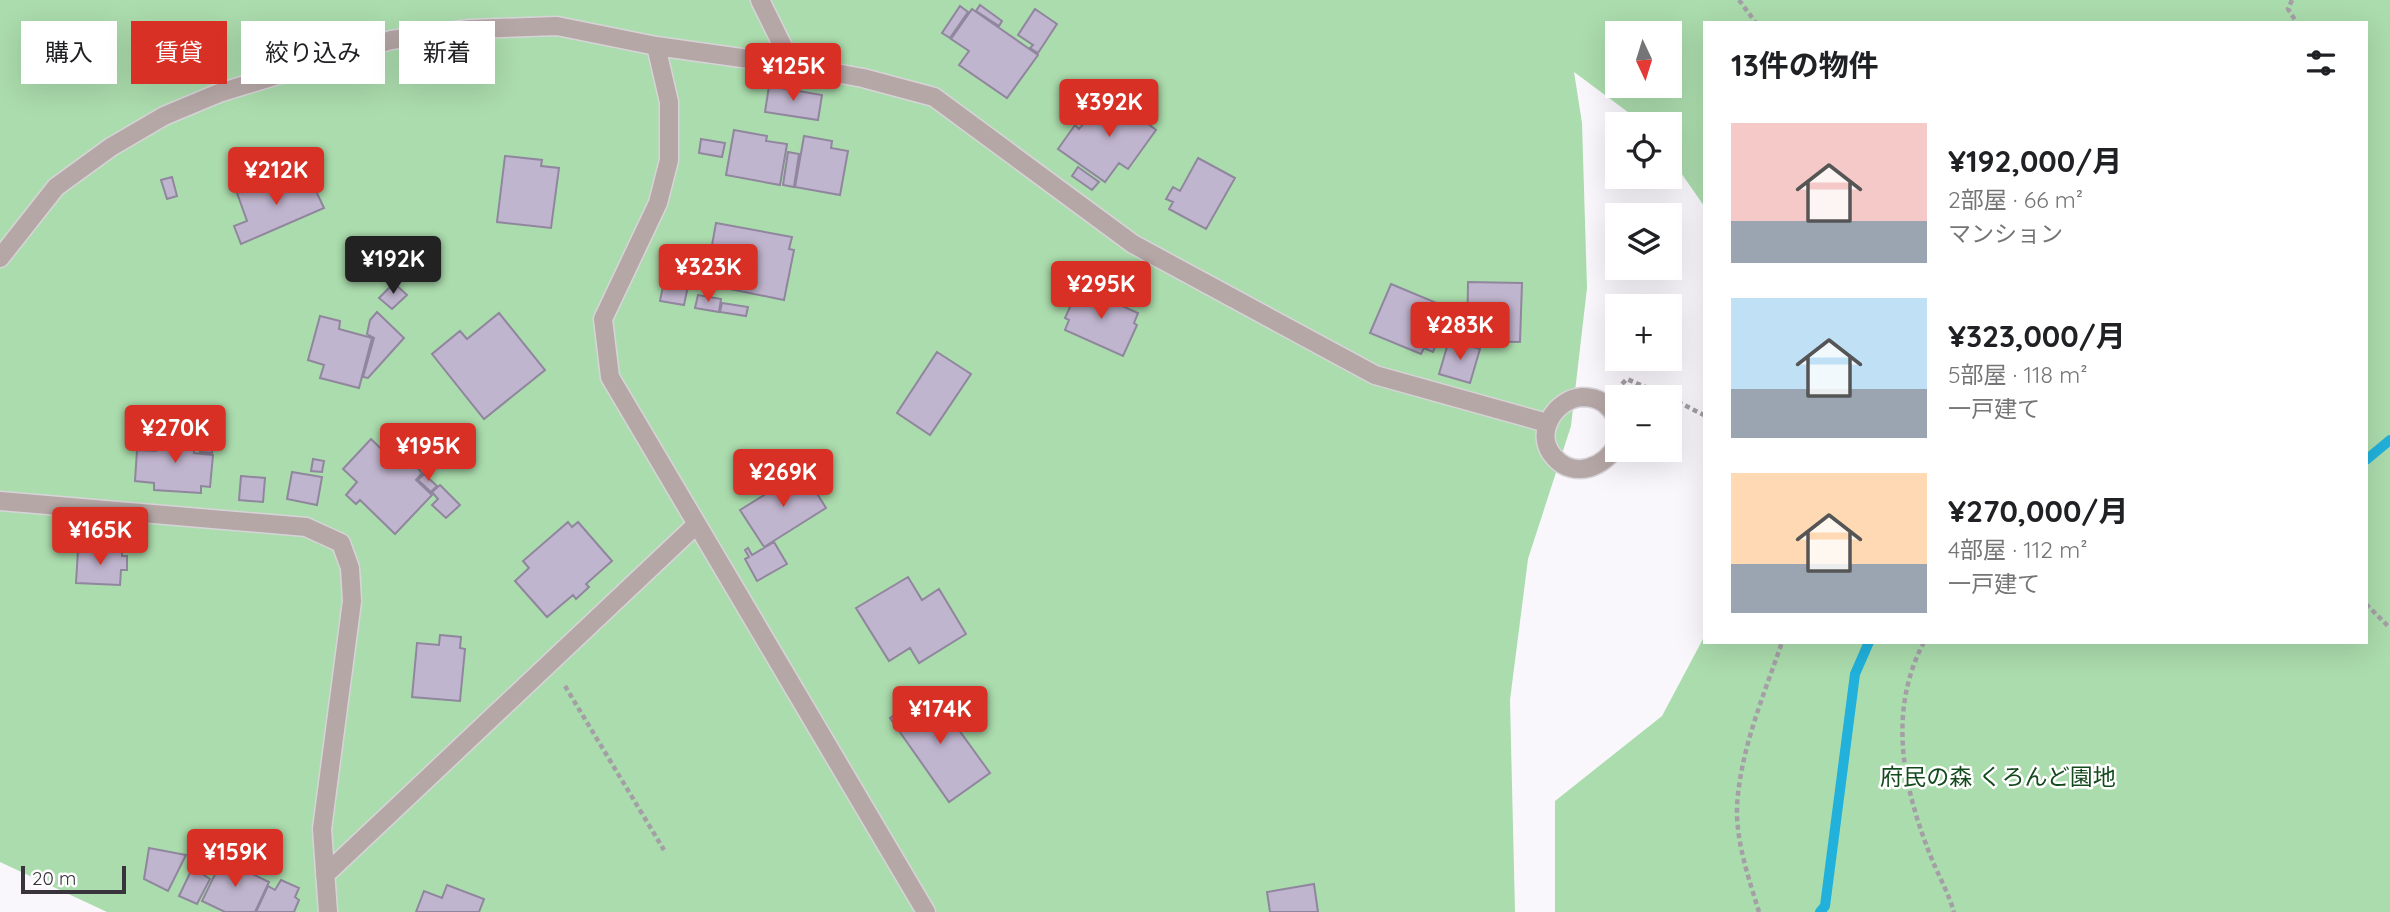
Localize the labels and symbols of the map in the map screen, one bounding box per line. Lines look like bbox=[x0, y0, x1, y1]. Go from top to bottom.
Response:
north arrow bbox=[1605, 21, 1682, 98]
pin: ¥125K bbox=[744, 43, 842, 103]
pin: ¥392K bbox=[1060, 80, 1158, 139]
pin: ¥212K bbox=[227, 148, 325, 207]
pin: ¥192K bbox=[344, 236, 442, 296]
pin: ¥323K bbox=[659, 244, 757, 304]
pin: ¥295K bbox=[1052, 262, 1150, 321]
pin: ¥283K bbox=[1411, 302, 1509, 362]
pin: ¥270K bbox=[126, 406, 224, 465]
pin: ¥195K bbox=[379, 424, 477, 483]
pin: ¥269K bbox=[734, 449, 832, 509]
pin: ¥165K bbox=[51, 508, 149, 567]
pin: ¥174K bbox=[891, 686, 989, 746]
park label: 府民の森 くろんど園地 bbox=[1880, 762, 2116, 791]
pin: ¥159K bbox=[186, 830, 284, 889]
scale bar bbox=[21, 863, 126, 895]

